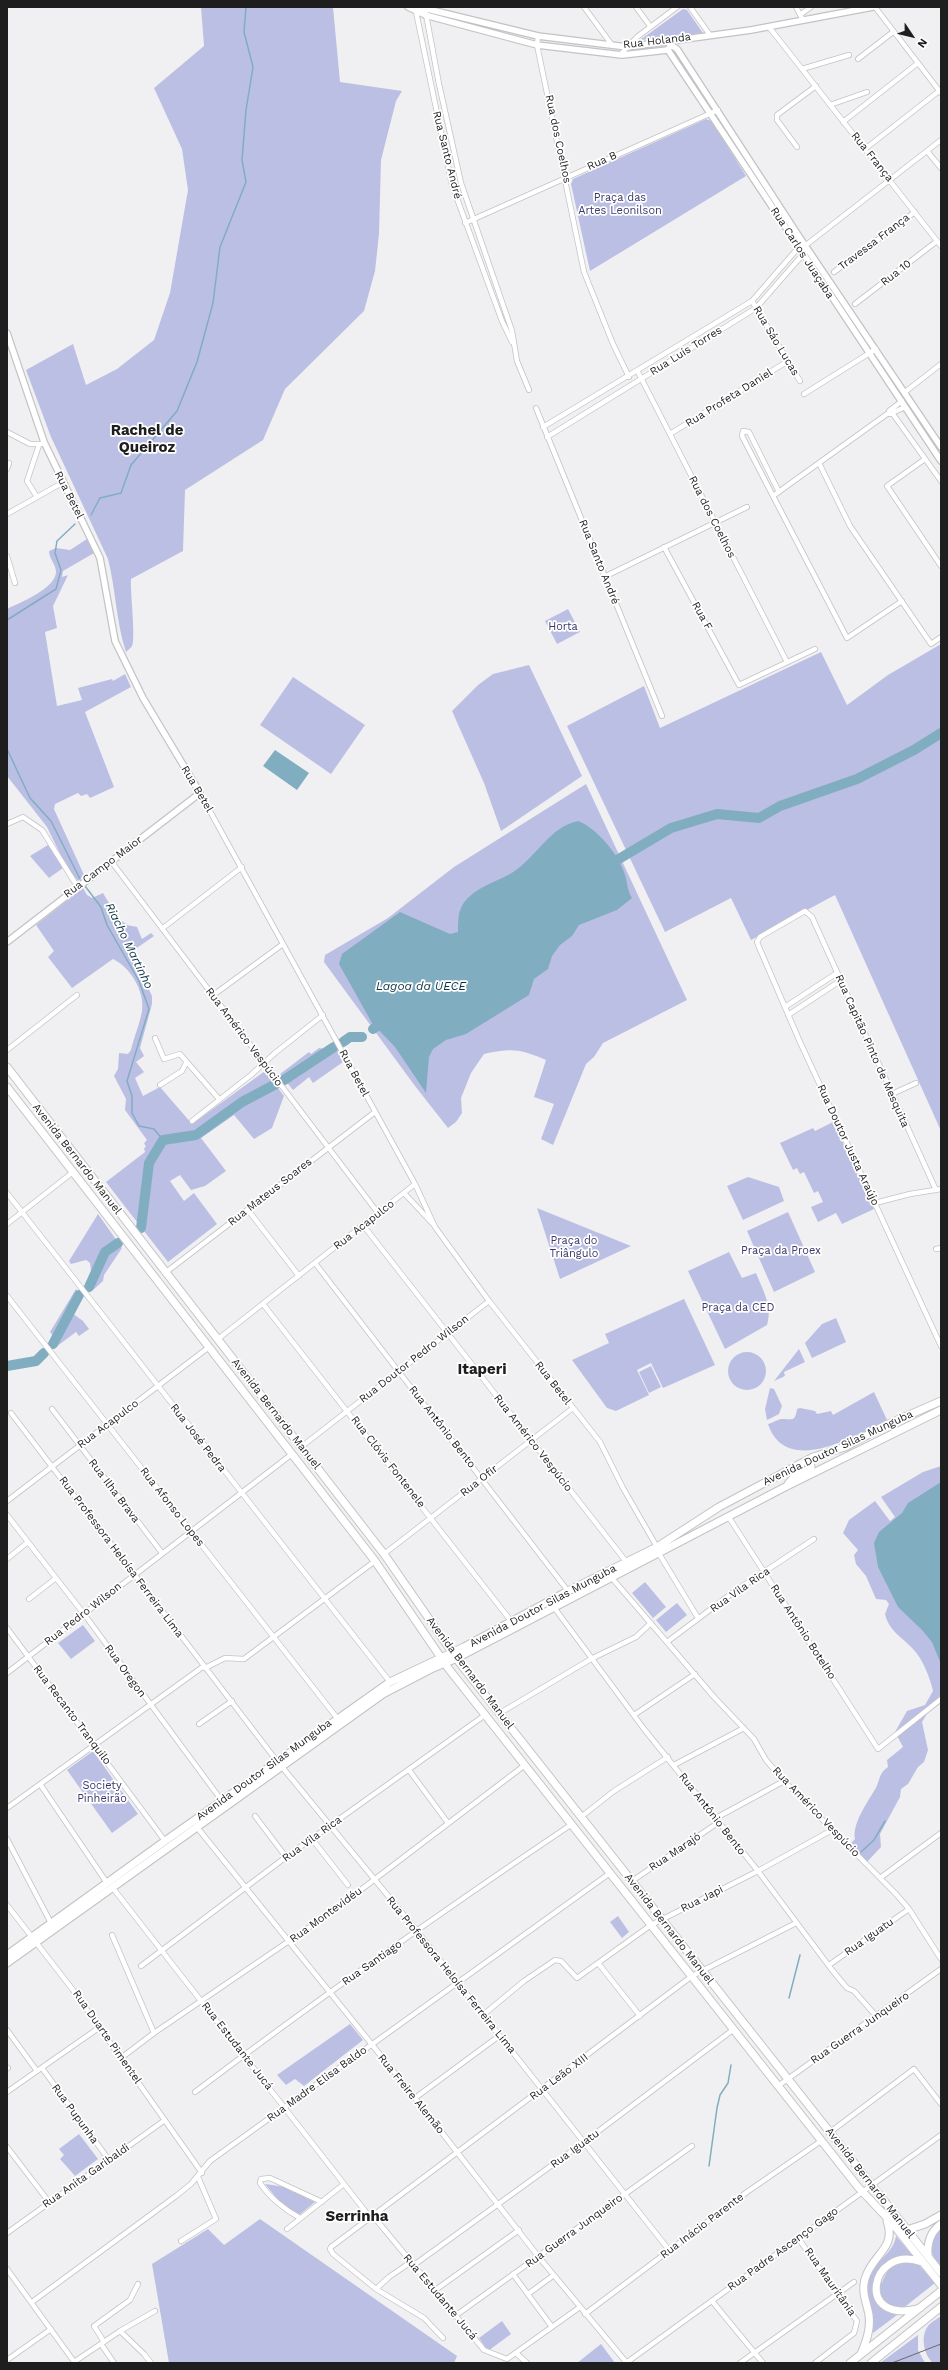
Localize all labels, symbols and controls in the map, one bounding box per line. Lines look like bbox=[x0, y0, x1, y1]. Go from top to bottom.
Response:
north arrow bbox=[892, 16, 932, 56]
street label: Rua Holanda bbox=[622, 30, 692, 52]
text: N bbox=[915, 36, 930, 50]
street label: Rua dos Coelhos bbox=[542, 94, 574, 184]
street label: Rua Santo André bbox=[430, 110, 464, 200]
street label: Rua França bbox=[848, 130, 896, 184]
street label: Rua B bbox=[585, 149, 619, 173]
park label: Praça das Artes Leonilson bbox=[578, 191, 662, 217]
street label: Rua Carlos Juaçaba bbox=[767, 205, 837, 301]
street label: Travessa França bbox=[836, 211, 912, 273]
street label: Rua 10 bbox=[878, 257, 914, 289]
street label: Rua Sáo Lucas bbox=[750, 304, 802, 378]
street label: Rua Luís Torres bbox=[647, 324, 725, 378]
street label: Rua Profeta Daniel bbox=[683, 366, 775, 430]
district label: Rachel de Queiroz bbox=[111, 422, 183, 457]
street label: Rua Betel bbox=[51, 469, 87, 521]
street label: Rua dos Coelhos bbox=[686, 474, 738, 560]
street label: Rua Santo André bbox=[576, 518, 622, 606]
street label: Rua F bbox=[689, 599, 715, 633]
park label: Horta bbox=[548, 620, 578, 634]
street label: Rua Betel bbox=[178, 763, 216, 815]
street label: Rua Campo Maior bbox=[61, 833, 145, 901]
water label: Riacho Martinho bbox=[102, 901, 156, 991]
street label: Rua Capitão Pinto de Mesquita bbox=[832, 973, 912, 1129]
water label: Lagoa da UECE bbox=[376, 979, 466, 993]
street label: Rua Américo Vespúcio bbox=[203, 985, 285, 1089]
street label: Rua Betel bbox=[336, 1047, 372, 1099]
street label: Rua Doutor Justa Araújo bbox=[814, 1082, 882, 1208]
street label: Avenida Bernardo Manuel bbox=[30, 1101, 124, 1217]
street label: Rua Mateus Soares bbox=[225, 1155, 315, 1229]
street label: Rua Acapulco bbox=[331, 1197, 397, 1253]
park label: Praça do Triângulo bbox=[550, 1234, 598, 1260]
park label: Praça da Proex bbox=[741, 1244, 821, 1258]
park label: Praça da CED bbox=[702, 1301, 774, 1315]
street label: Rua Doutor Pedro Wilson bbox=[357, 1312, 471, 1406]
street label: Avenida Bernardo Manuel bbox=[229, 1356, 323, 1472]
street label: Rua Betel bbox=[532, 1359, 574, 1407]
district label: Itaperi bbox=[457, 1361, 507, 1379]
street label: Rua Antônio Bento bbox=[406, 1383, 478, 1471]
street label: Rua Américo Vespúcio bbox=[491, 1392, 575, 1494]
street label: Rua Acapulco bbox=[75, 1397, 141, 1451]
street label: Rua José Pedra bbox=[167, 1401, 229, 1475]
street label: Avenida Doutor Silas Munguba bbox=[761, 1407, 915, 1489]
street label: Rua Clóvis Fontenele bbox=[348, 1413, 428, 1511]
street label: Rua Ilha Brava bbox=[86, 1456, 142, 1526]
street label: Rua Ofir bbox=[458, 1462, 500, 1500]
street label: Rua Afonso Lopes bbox=[137, 1465, 207, 1549]
street label: Rua Professora Heloísa Ferreira Lima bbox=[56, 1474, 186, 1640]
street label: Avenida Doutor Silas Munguba bbox=[467, 1562, 619, 1650]
street label: Rua Vila Rica bbox=[708, 1565, 772, 1615]
street label: Rua Pedro Wilson bbox=[42, 1580, 124, 1648]
street label: Rua Antônio Botelho bbox=[767, 1582, 839, 1682]
street label: Avenida Bernardo Manuel bbox=[423, 1614, 517, 1732]
street label: Rua Oregon bbox=[101, 1642, 149, 1700]
street label: Rua Recanto Tranquilo bbox=[30, 1663, 114, 1767]
street label: Avenida Doutor Silas Munguba bbox=[194, 1716, 334, 1824]
street label: Rua Américo Vespúcio bbox=[770, 1764, 862, 1860]
street label: Rua Antônio Bento bbox=[676, 1770, 748, 1858]
park label: Society Pinheirão bbox=[77, 1779, 127, 1805]
street label: Rua Vila Rica bbox=[280, 1813, 344, 1865]
street label: Rua Marajó bbox=[647, 1830, 703, 1874]
street label: Avenida Bernardo Manuel bbox=[622, 1871, 716, 1987]
street label: Rua Japi bbox=[678, 1883, 726, 1915]
street label: Rua Montevidéu bbox=[287, 1884, 365, 1946]
street label: Rua Professora Heloísa Ferreira Lima bbox=[383, 1894, 519, 2056]
street label: Rua Iguatu bbox=[842, 1915, 896, 1959]
street label: Rua Santiago bbox=[340, 1937, 404, 1989]
street label: Rua Duarte Pimentel bbox=[70, 1988, 144, 2086]
street label: Rua Guerra Junqueiro bbox=[808, 1989, 912, 2067]
street label: Rua Estudante Jucá bbox=[199, 1999, 275, 2093]
street label: Rua Madre Elisa Baldo bbox=[265, 2043, 369, 2125]
street label: Rua Leão XIII bbox=[527, 2051, 591, 2103]
street label: Rua Freire Alemão bbox=[375, 2052, 447, 2136]
street label: Rua Pupunha bbox=[49, 2081, 101, 2147]
street label: Avenida Bernardo Manuel bbox=[823, 2125, 917, 2241]
street label: Rua Iguatu bbox=[548, 2127, 602, 2171]
street label: Rua Anita Garibaldi bbox=[40, 2141, 132, 2211]
street label: Rua Inácio Parente bbox=[658, 2190, 746, 2262]
street label: Rua Guerra Junqueiro bbox=[523, 2191, 625, 2271]
street label: Rua Padre Ascenço Gago bbox=[725, 2204, 841, 2294]
district label: Serrinha bbox=[326, 2208, 388, 2226]
street label: Rua Mauritânia bbox=[802, 2245, 858, 2319]
street label: Rua Estudante Jucá bbox=[400, 2251, 480, 2343]

